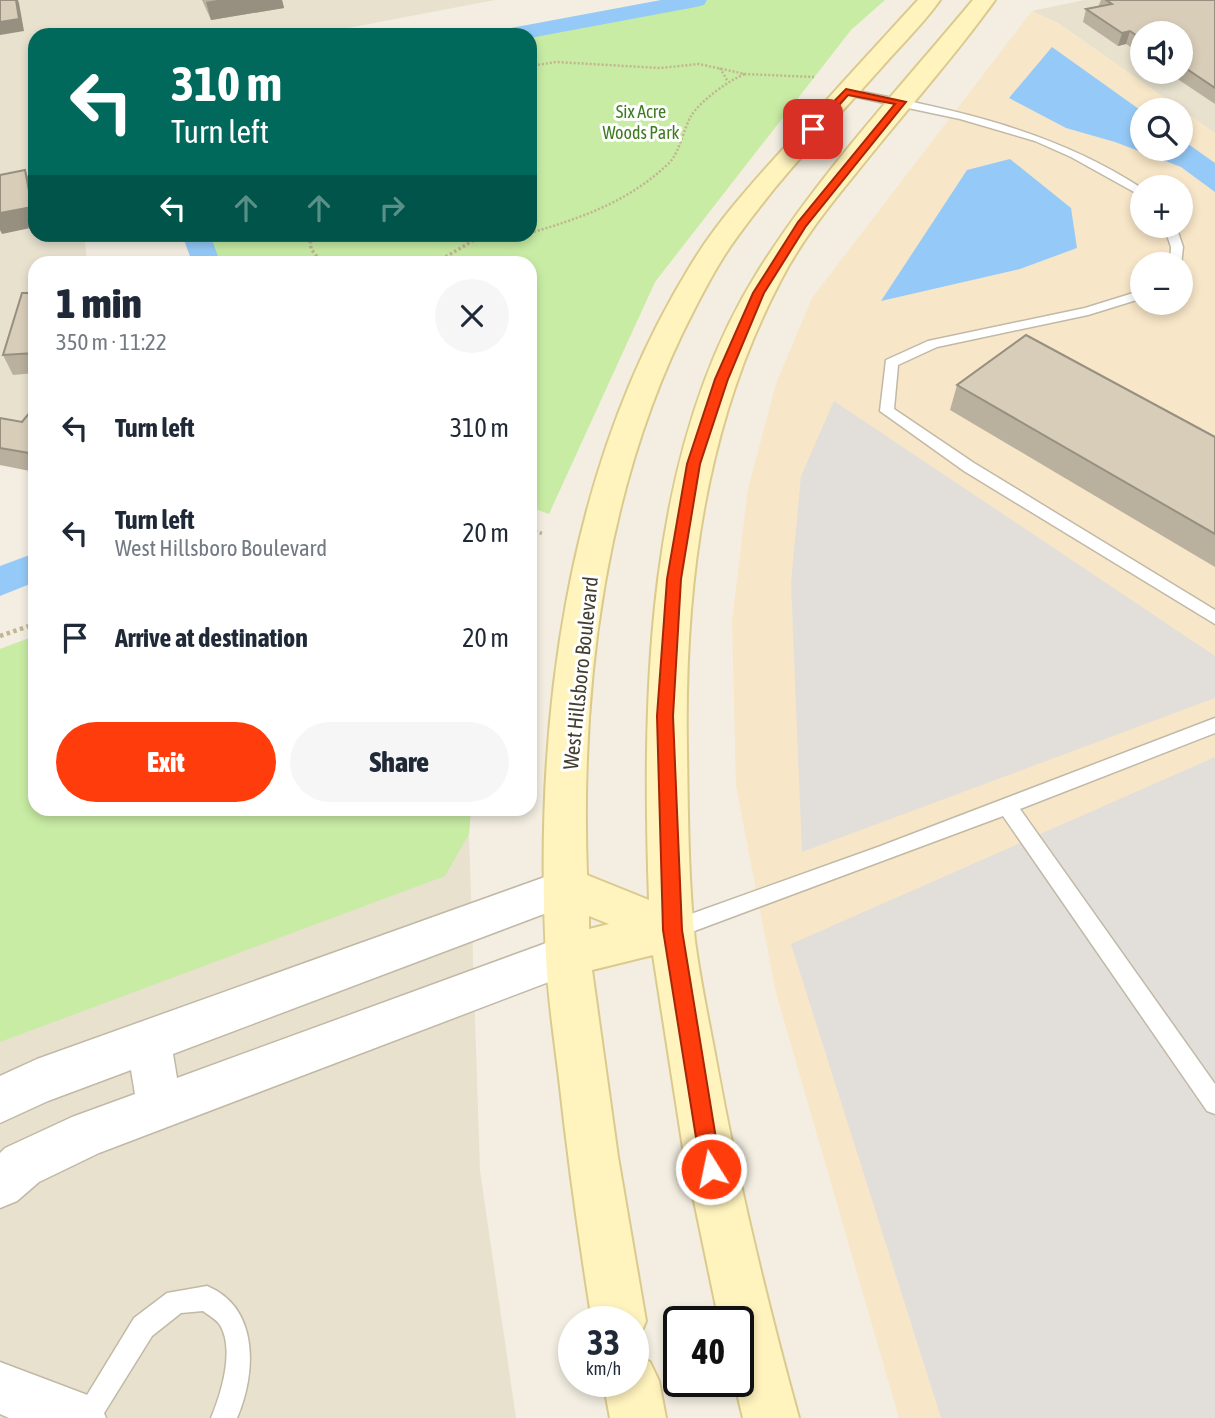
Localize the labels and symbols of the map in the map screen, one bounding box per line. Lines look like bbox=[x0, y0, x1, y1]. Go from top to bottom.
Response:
pin bbox=[783, 99, 843, 159]
park label: Six Acre Woods Park bbox=[603, 101, 679, 143]
street label: West Hillsboro Boulevard bbox=[558, 575, 602, 771]
position arrow bbox=[674, 1132, 748, 1206]
speed limit sign: 40 bbox=[663, 1306, 754, 1397]

